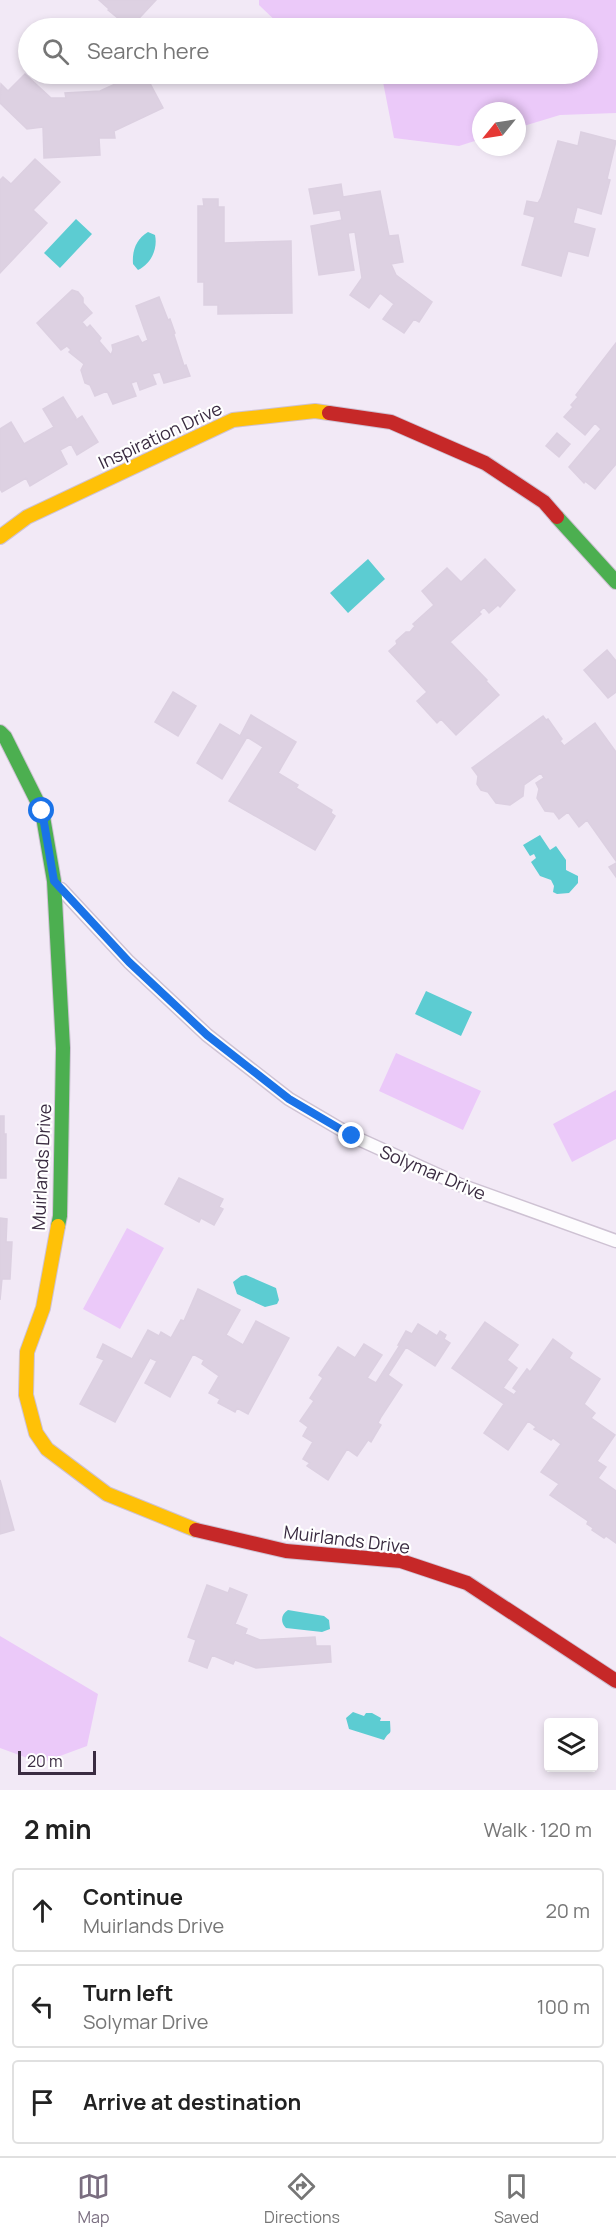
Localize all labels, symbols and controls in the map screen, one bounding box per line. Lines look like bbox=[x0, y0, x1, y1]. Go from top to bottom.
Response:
search box bbox=[18, 18, 598, 84]
icon: search bbox=[39, 35, 72, 68]
text: Search here bbox=[87, 36, 209, 66]
north arrow bbox=[472, 102, 526, 156]
street label: Inspiration Drive bbox=[94, 396, 226, 474]
route start bbox=[28, 797, 54, 823]
street label: Muirlands Drive bbox=[26, 1103, 56, 1231]
route end bbox=[338, 1122, 364, 1148]
street label: Solymar Drive bbox=[376, 1139, 490, 1205]
street label: Muirlands Drive bbox=[282, 1519, 412, 1559]
map controls bbox=[544, 1718, 598, 1772]
button: layers bbox=[544, 1718, 598, 1772]
scale bar bbox=[18, 1748, 96, 1776]
text: 20 m bbox=[27, 1750, 63, 1772]
text: 2 min bbox=[24, 1811, 92, 1847]
text: Walk · 120 m bbox=[484, 1816, 592, 1843]
text: Continue bbox=[83, 1882, 183, 1912]
icon: ahead bbox=[26, 1894, 59, 1927]
text: 20 m bbox=[545, 1897, 590, 1924]
text: Muirlands Drive bbox=[83, 1912, 224, 1939]
text: Turn left bbox=[83, 1978, 173, 2008]
icon: left bbox=[26, 1990, 59, 2023]
text: 100 m bbox=[537, 1993, 590, 2020]
text: Solymar Drive bbox=[83, 2008, 208, 2035]
icon: arrive bbox=[26, 2086, 59, 2119]
text: Arrive at destination bbox=[83, 2087, 301, 2117]
tab: Map bbox=[77, 2170, 110, 2228]
tab: Directions bbox=[264, 2170, 340, 2228]
tab: Saved bbox=[494, 2170, 539, 2228]

